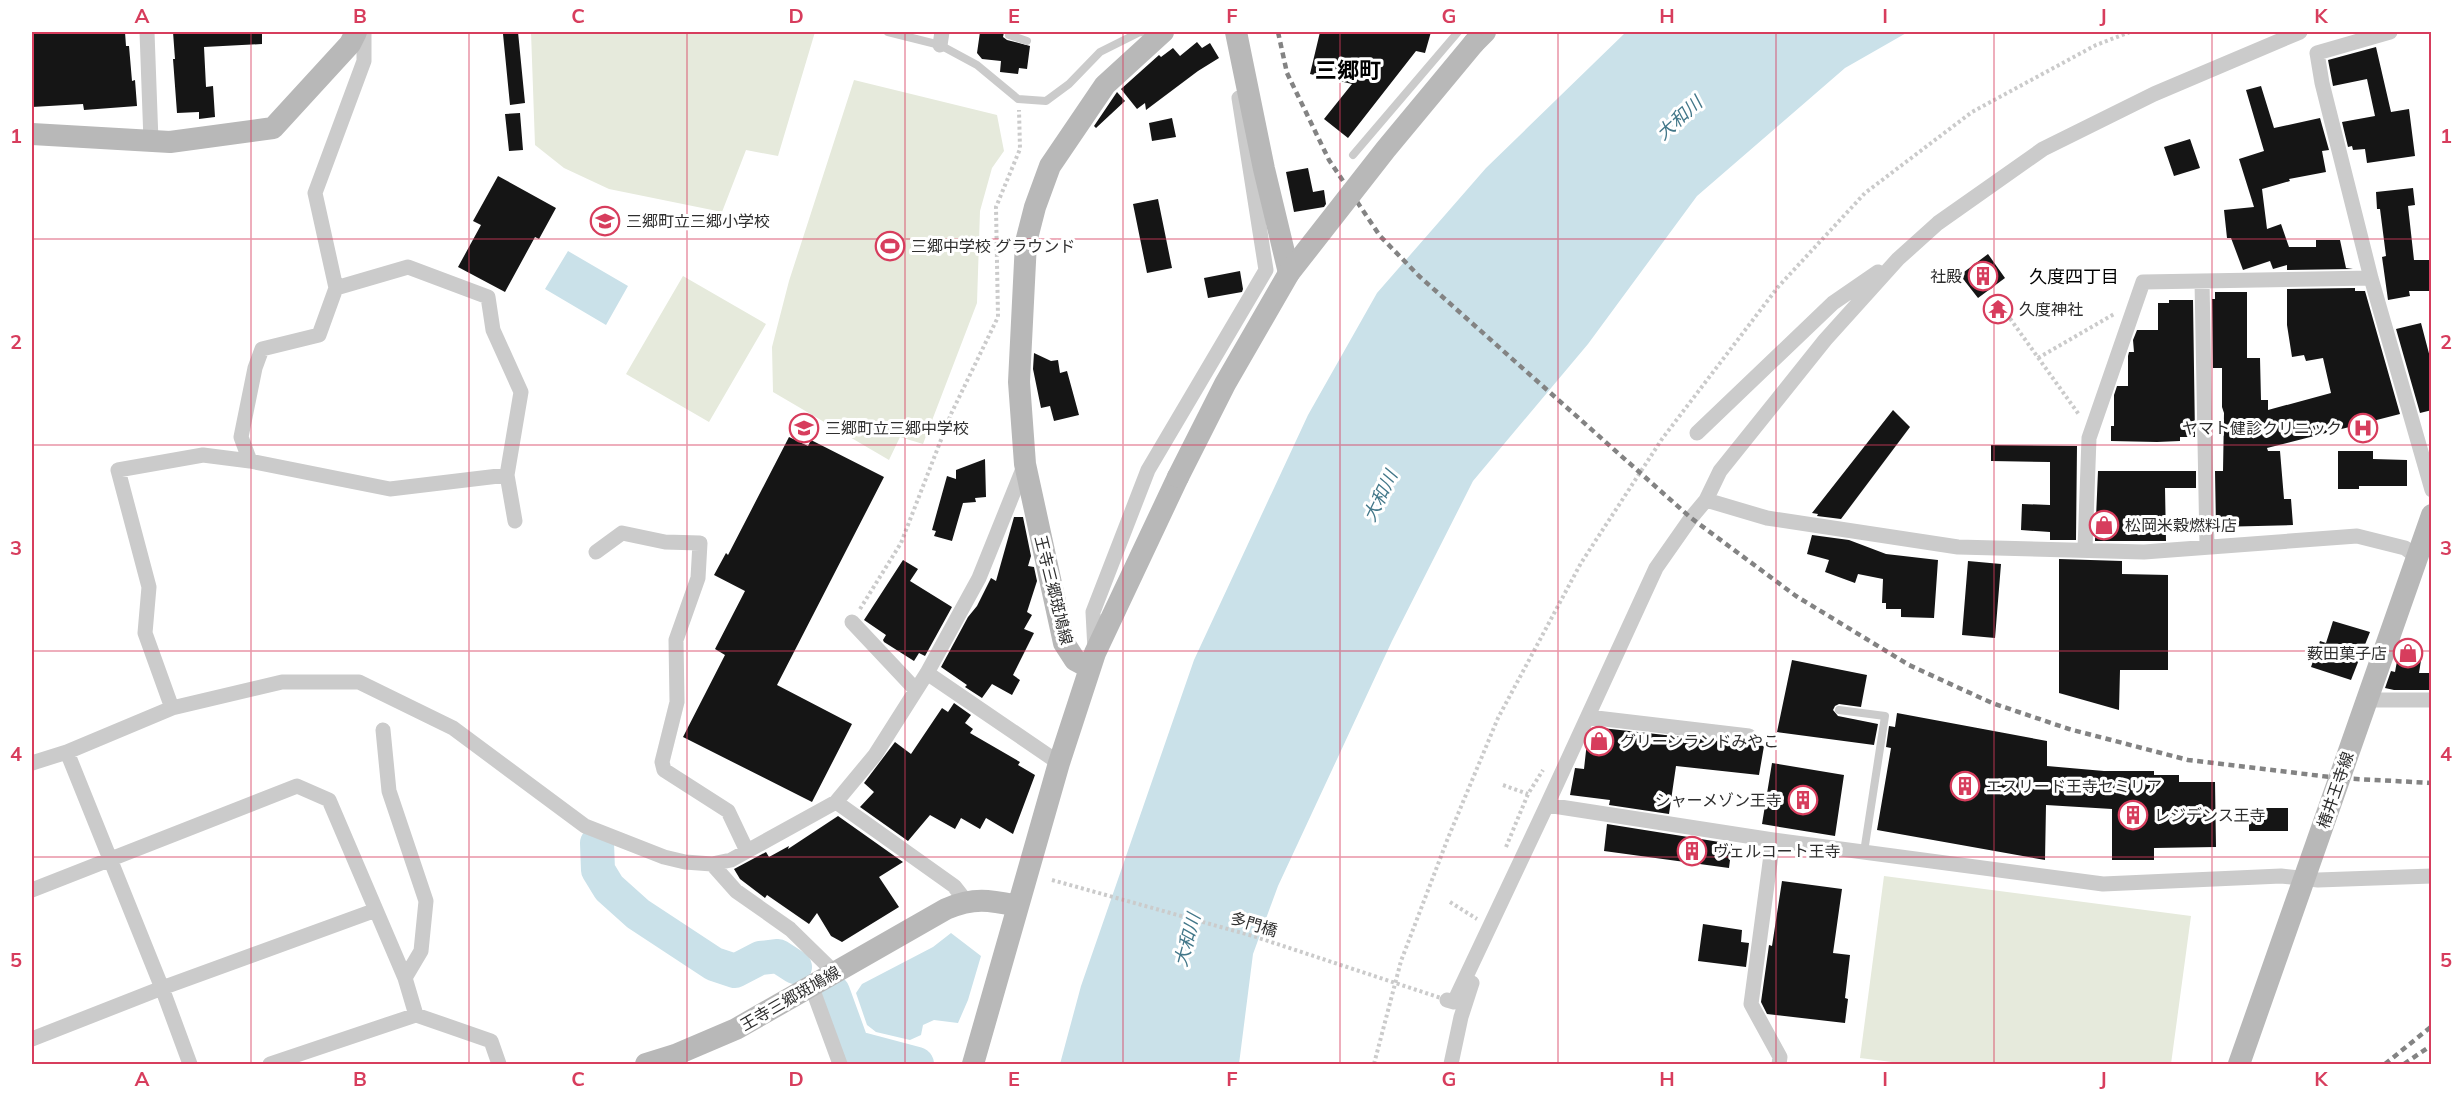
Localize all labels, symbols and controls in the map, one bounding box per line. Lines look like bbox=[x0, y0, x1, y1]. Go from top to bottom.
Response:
text: A bbox=[135, 3, 150, 28]
text: B bbox=[353, 3, 367, 28]
text: C bbox=[571, 3, 585, 28]
text: D bbox=[788, 3, 804, 28]
text: E bbox=[1008, 3, 1020, 28]
text: F bbox=[1226, 3, 1238, 28]
text: G bbox=[1442, 3, 1456, 28]
text: H bbox=[1659, 3, 1675, 28]
text: I bbox=[1882, 3, 1888, 28]
text: J bbox=[2099, 3, 2107, 28]
text: K bbox=[2314, 3, 2328, 28]
district label: 三郷町 bbox=[1315, 56, 1381, 84]
water label: 大和川 bbox=[1651, 90, 1708, 145]
text: 1 bbox=[10, 123, 22, 148]
text: 1 bbox=[2440, 123, 2452, 148]
school or university icon: 三郷町立三郷小学校 bbox=[589, 205, 621, 237]
place label: 三郷町立三郷小学校 bbox=[626, 211, 770, 231]
sports icon: 三郷中学校 グラウンド bbox=[874, 230, 906, 262]
place label: 三郷中学校 グラウンド bbox=[911, 236, 1075, 256]
building icon: 社殿 bbox=[1967, 260, 1999, 292]
district label: 久度四丁目 bbox=[2029, 265, 2119, 288]
place label: 社殿 bbox=[1930, 266, 1962, 286]
temple icon: 久度神社 bbox=[1982, 293, 2014, 325]
place label: 久度神社 bbox=[2019, 299, 2083, 319]
text: 2 bbox=[10, 329, 22, 354]
text: 2 bbox=[2440, 329, 2452, 354]
school or university icon: 三郷町立三郷中学校 bbox=[788, 412, 820, 444]
hospital icon: ヤマト健診クリニック bbox=[2347, 412, 2379, 444]
place label: 三郷町立三郷中学校 bbox=[825, 418, 969, 438]
place label: ヤマト健診クリニック bbox=[2182, 418, 2342, 438]
water label: 大和川 bbox=[1358, 465, 1403, 525]
shop icon: 松岡米穀燃料店 bbox=[2088, 509, 2120, 541]
place label: 松岡米穀燃料店 bbox=[2125, 515, 2237, 535]
street label: 王寺三郷斑鳩線 bbox=[1031, 533, 1077, 647]
text: 3 bbox=[10, 535, 22, 560]
text: 3 bbox=[2440, 535, 2452, 560]
shop icon: 薮田菓子店 bbox=[2392, 637, 2424, 669]
place label: 薮田菓子店 bbox=[2307, 643, 2387, 663]
shop icon: グリーンランドみやこ bbox=[1583, 725, 1615, 757]
place label: グリーンランドみやこ bbox=[1620, 731, 1779, 751]
text: 4 bbox=[10, 741, 22, 766]
text: 4 bbox=[2440, 741, 2452, 766]
street label: 椿井王寺線 bbox=[2313, 749, 2357, 831]
building icon: エスリード王寺セミリア bbox=[1949, 770, 1981, 802]
place label: エスリード王寺セミリア bbox=[1986, 776, 2162, 796]
building icon: シャーメゾン王寺 bbox=[1787, 784, 1819, 816]
place label: シャーメゾン王寺 bbox=[1655, 790, 1782, 810]
building icon: レジデンス王寺 bbox=[2117, 799, 2149, 831]
place label: レジデンス王寺 bbox=[2154, 805, 2266, 825]
building icon: ヴェルコート王寺 bbox=[1676, 835, 1708, 867]
place label: ヴェルコート王寺 bbox=[1713, 841, 1841, 861]
street label: 多門橋 bbox=[1228, 907, 1280, 941]
water label: 大和川 bbox=[1169, 909, 1206, 969]
text: 5 bbox=[10, 947, 22, 972]
text: 5 bbox=[2440, 947, 2452, 972]
street label: 王寺三郷斑鳩線 bbox=[736, 961, 844, 1035]
text: A bbox=[135, 1066, 150, 1091]
text: B bbox=[353, 1066, 367, 1091]
text: C bbox=[571, 1066, 585, 1091]
text: D bbox=[788, 1066, 804, 1091]
text: E bbox=[1008, 1066, 1020, 1091]
text: F bbox=[1226, 1066, 1238, 1091]
text: G bbox=[1442, 1066, 1456, 1091]
text: H bbox=[1659, 1066, 1675, 1091]
text: I bbox=[1882, 1066, 1888, 1091]
text: J bbox=[2099, 1066, 2107, 1091]
text: K bbox=[2314, 1066, 2328, 1091]

